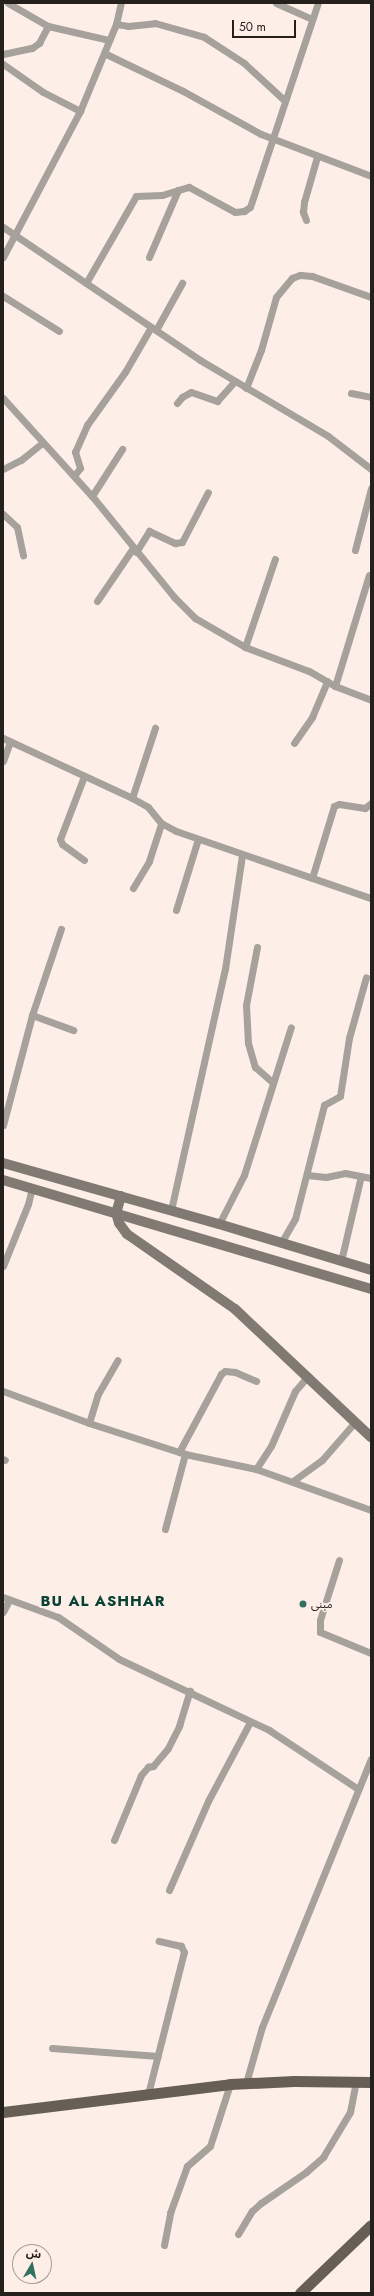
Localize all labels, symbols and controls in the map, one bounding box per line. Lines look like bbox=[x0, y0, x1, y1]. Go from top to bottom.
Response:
scale bar bbox=[234, 12, 298, 38]
text: 50 m bbox=[239, 18, 266, 36]
district label: BU AL ASHHAR bbox=[40, 1593, 166, 1611]
place label: مبنى bbox=[311, 1597, 332, 1611]
marker: مبنى bbox=[298, 1599, 308, 1609]
north arrow bbox=[12, 2244, 52, 2284]
text: ش bbox=[25, 2244, 42, 2262]

